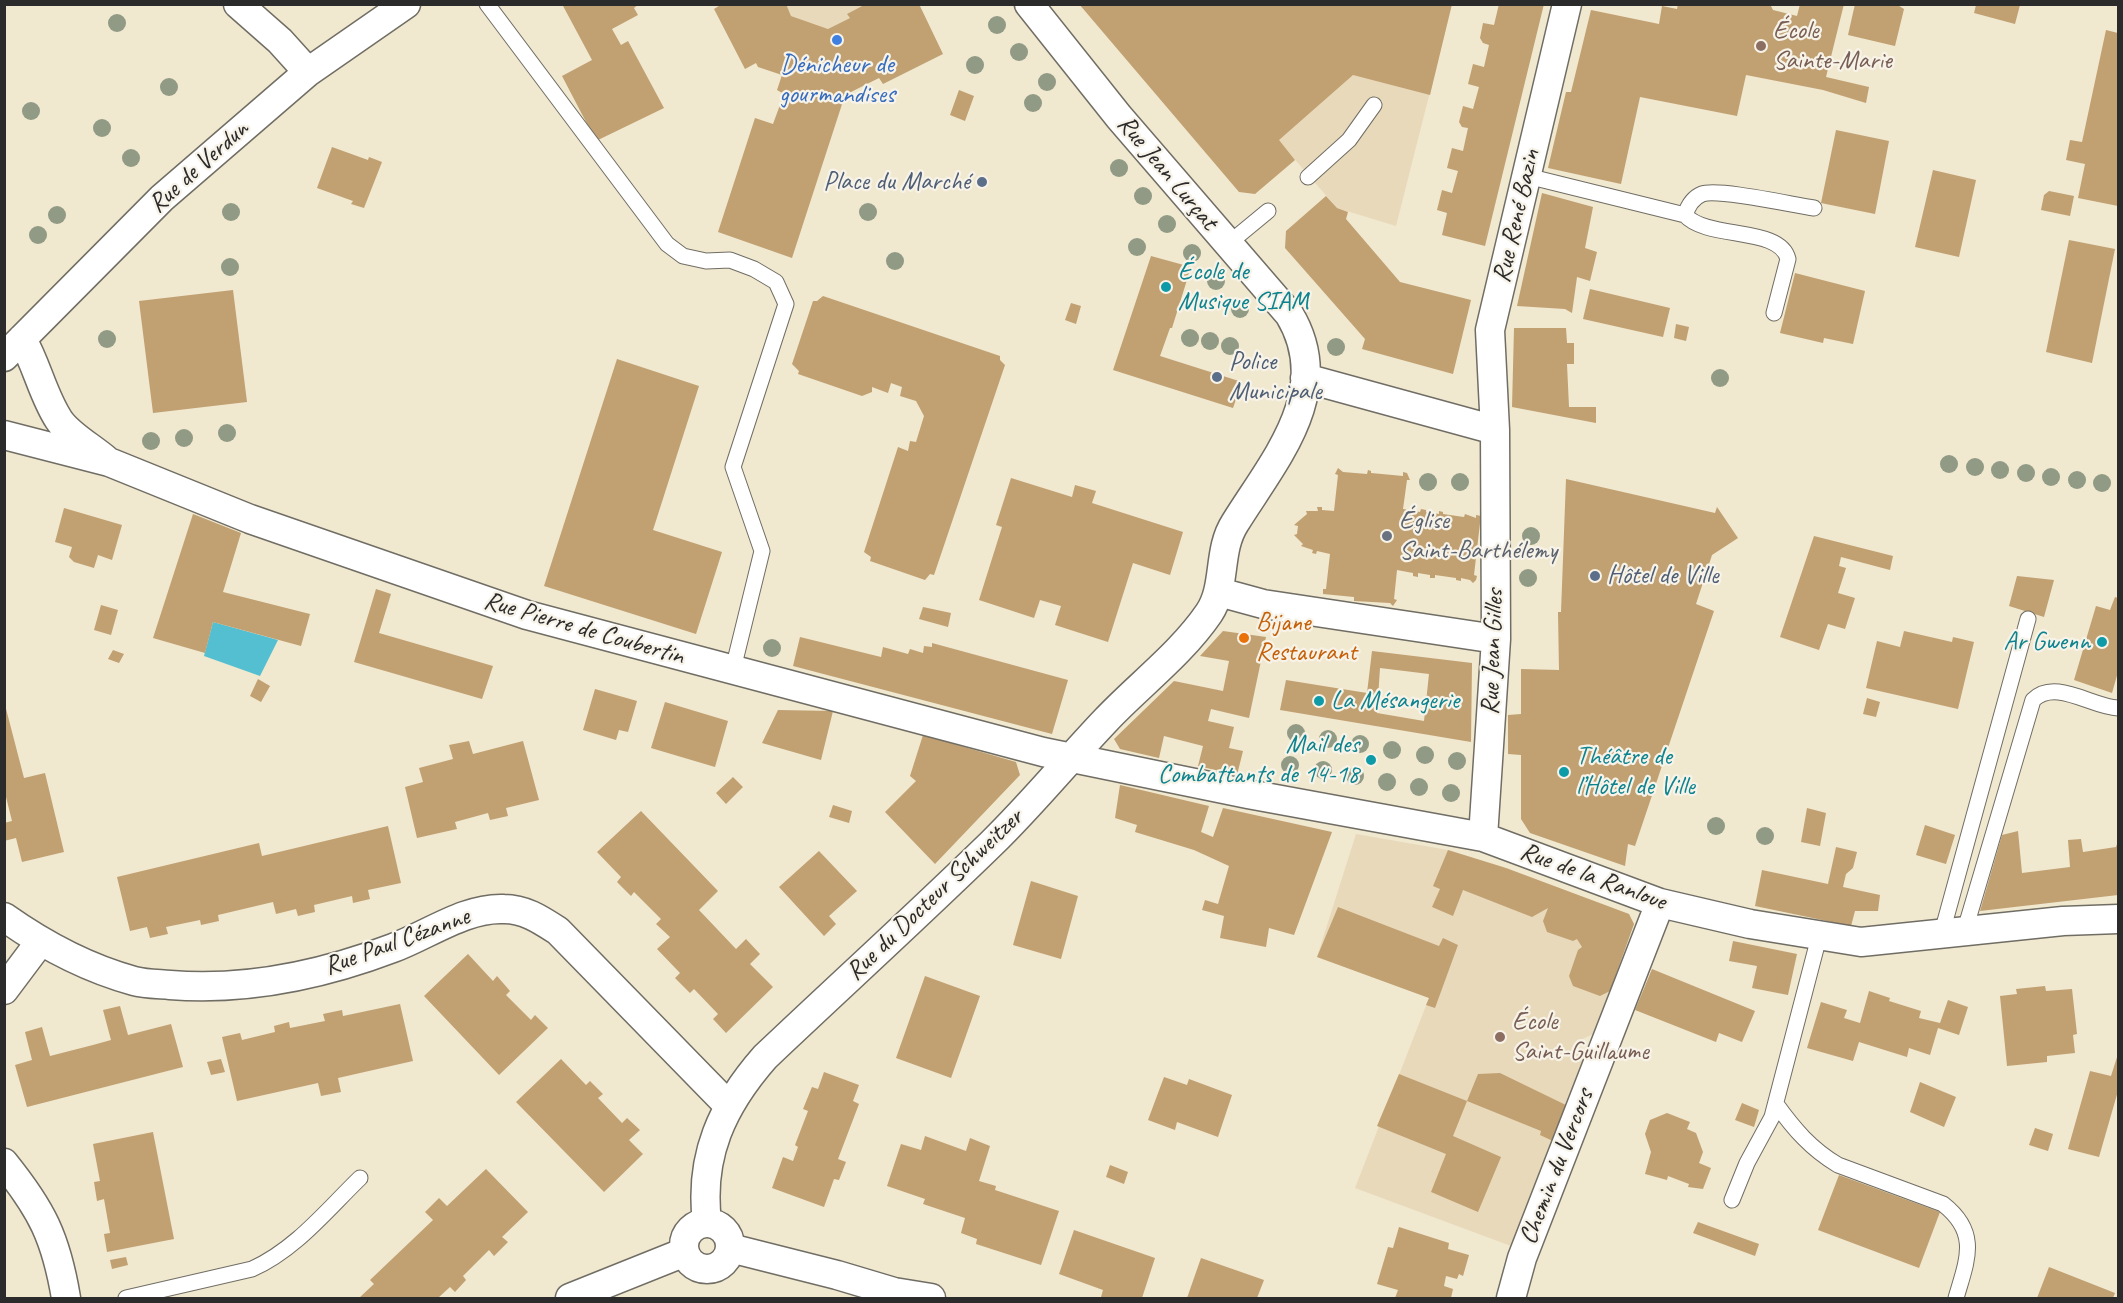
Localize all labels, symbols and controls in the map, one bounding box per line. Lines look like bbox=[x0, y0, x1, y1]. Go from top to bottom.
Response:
place label: École Sainte-Marie bbox=[1773, 15, 1892, 76]
marker: Dénicheur de gourmandises bbox=[830, 33, 844, 47]
marker: École Sainte-Marie bbox=[1754, 39, 1768, 53]
place label: Dénicheur de gourmandises bbox=[779, 49, 895, 110]
street label: Rue Jean Lurçat bbox=[1110, 109, 1224, 237]
street label: Rue de Verdun bbox=[143, 114, 255, 220]
street label: Rue René Bazin bbox=[1487, 146, 1547, 286]
place label: Place du Marché bbox=[823, 166, 970, 198]
marker: Place du Marché bbox=[975, 175, 989, 189]
place label: École de Musique SIAM bbox=[1178, 256, 1309, 318]
marker: École de Musique SIAM bbox=[1159, 280, 1173, 294]
place label: Police Municipale bbox=[1229, 346, 1322, 408]
marker: Police Municipale bbox=[1210, 370, 1224, 384]
place label: Église Saint-Barthélemy bbox=[1399, 505, 1557, 566]
marker: Église Saint-Barthélemy bbox=[1380, 529, 1394, 543]
place label: Hôtel de Ville bbox=[1607, 560, 1718, 592]
marker: Hôtel de Ville bbox=[1588, 569, 1602, 583]
street label: Rue Pierre de Coubertin bbox=[480, 585, 688, 673]
street label: Rue Jean Gilles bbox=[1475, 588, 1511, 716]
place label: Bijane Restaurant bbox=[1256, 607, 1357, 668]
place label: Ar Gwenn bbox=[2004, 626, 2090, 658]
marker: Bijane Restaurant bbox=[1237, 631, 1251, 645]
marker: Ar Gwenn bbox=[2095, 635, 2109, 649]
place label: La Mésangerie bbox=[1331, 685, 1459, 717]
marker: La Mésangerie bbox=[1312, 694, 1326, 708]
place label: Mail des Combattants de 14-18 bbox=[1158, 729, 1359, 790]
place label: Théâtre de l’Hôtel de Ville bbox=[1576, 741, 1695, 802]
marker: Mail des Combattants de 14-18 bbox=[1364, 753, 1378, 767]
marker: Théâtre de l’Hôtel de Ville bbox=[1557, 765, 1571, 779]
street label: Rue du Docteur Schweitzer bbox=[840, 803, 1030, 987]
street label: Rue de la Ranloue bbox=[1516, 836, 1670, 918]
street label: Rue Paul Cézanne bbox=[320, 901, 474, 983]
place label: École Saint-Guillaume bbox=[1512, 1006, 1649, 1068]
marker: École Saint-Guillaume bbox=[1493, 1030, 1507, 1044]
street label: Chemin du Vercors bbox=[1513, 1085, 1601, 1249]

